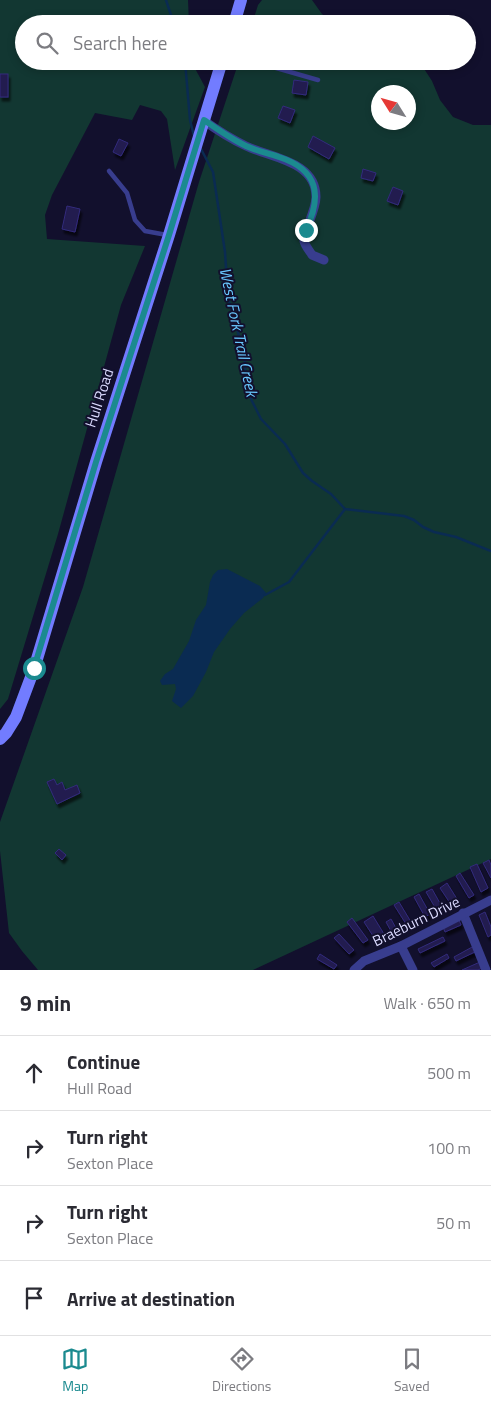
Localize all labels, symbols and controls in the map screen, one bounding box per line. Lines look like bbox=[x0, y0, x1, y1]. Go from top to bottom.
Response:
search box bbox=[15, 15, 476, 70]
text: Search here bbox=[73, 28, 167, 57]
icon: search bbox=[33, 29, 61, 57]
north arrow bbox=[371, 85, 416, 130]
route end bbox=[295, 219, 318, 242]
water label: West Fork Trail Creek bbox=[214, 265, 265, 400]
street label: Hull Road bbox=[79, 366, 119, 430]
route start bbox=[23, 657, 46, 680]
street label: Braeburn Drive bbox=[368, 890, 464, 952]
text: 9 min bbox=[20, 987, 71, 1019]
text: Walk · 650 m bbox=[383, 991, 471, 1015]
text: Continue bbox=[67, 1047, 140, 1076]
icon: ahead bbox=[20, 1059, 48, 1087]
text: 500 m bbox=[427, 1061, 471, 1085]
text: Hull Road bbox=[67, 1076, 132, 1100]
text: Turn right bbox=[67, 1122, 148, 1151]
icon: right bbox=[20, 1134, 48, 1162]
text: 100 m bbox=[427, 1136, 471, 1160]
text: Sexton Place bbox=[67, 1151, 153, 1175]
text: Turn right bbox=[67, 1197, 148, 1226]
icon: right bbox=[20, 1209, 48, 1237]
text: 50 m bbox=[436, 1211, 471, 1235]
text: Sexton Place bbox=[67, 1226, 153, 1250]
icon: arrive bbox=[20, 1284, 48, 1312]
text: Arrive at destination bbox=[67, 1284, 235, 1313]
tab: Map bbox=[61, 1345, 89, 1396]
tab: Directions bbox=[212, 1345, 271, 1396]
tab: Saved bbox=[394, 1345, 430, 1396]

